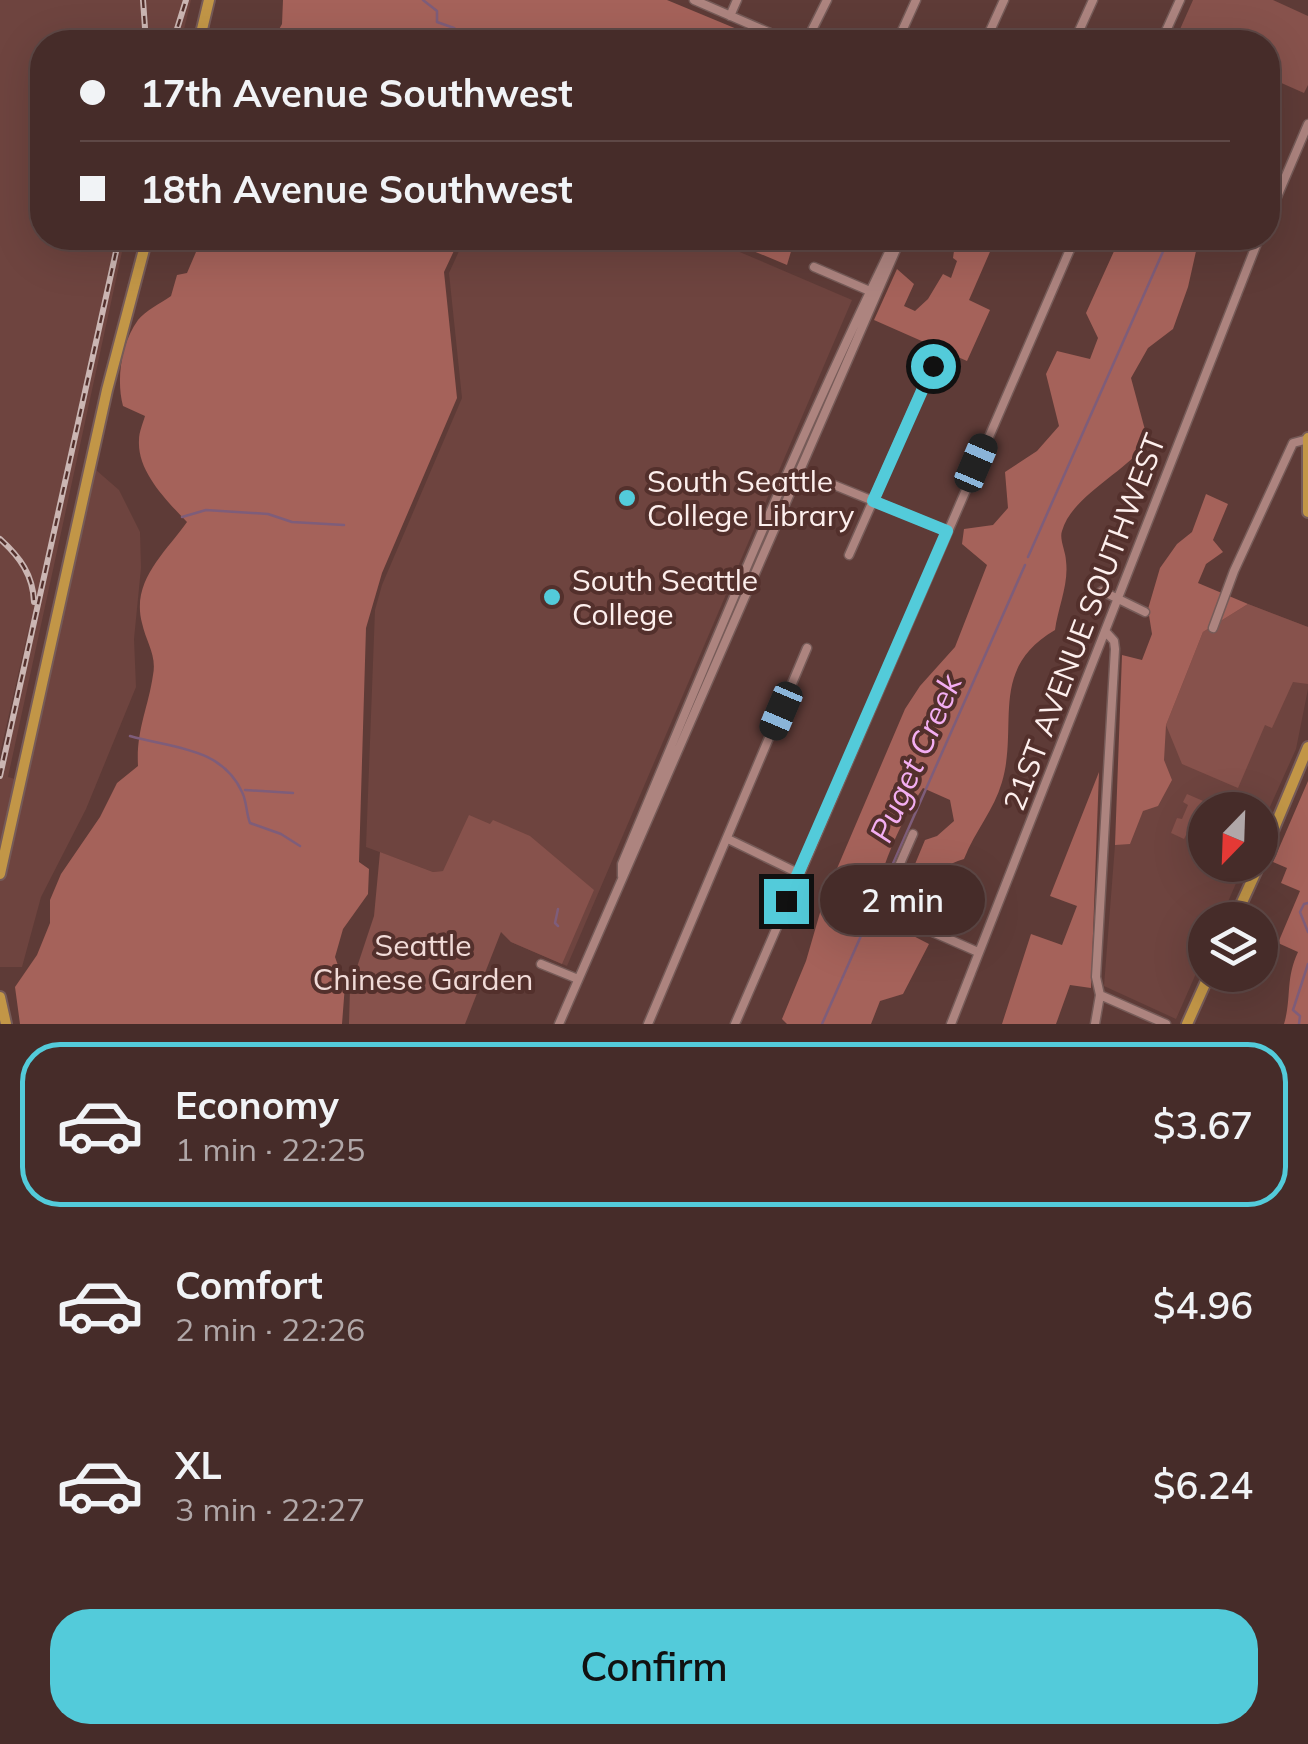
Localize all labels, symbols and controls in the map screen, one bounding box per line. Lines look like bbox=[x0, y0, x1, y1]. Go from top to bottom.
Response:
text: 17th Avenue Southwest bbox=[140, 69, 573, 117]
text: 18th Avenue Southwest bbox=[140, 165, 573, 213]
route start bbox=[911, 344, 956, 389]
street label: 21ST AVENUE SOUTHWEST bbox=[994, 428, 1174, 816]
car bbox=[950, 430, 1002, 496]
place label: South Seattle College Library bbox=[647, 462, 854, 534]
marker: South Seattle College Library bbox=[616, 487, 638, 509]
place label: South Seattle College bbox=[572, 561, 758, 633]
marker: South Seattle College bbox=[541, 586, 563, 608]
water label: Puget Creek bbox=[860, 666, 970, 848]
car bbox=[755, 678, 807, 744]
north arrow bbox=[1188, 792, 1278, 882]
map controls bbox=[1188, 792, 1278, 992]
callout: 2 min bbox=[821, 866, 986, 936]
route end bbox=[764, 879, 809, 924]
text: 2 min bbox=[861, 880, 944, 920]
button: layers bbox=[1188, 902, 1278, 992]
park label: Seattle Chinese Garden bbox=[313, 926, 533, 998]
icon: car bbox=[55, 1080, 145, 1170]
text: Economy bbox=[175, 1081, 339, 1129]
text: $3.67 bbox=[1153, 1101, 1253, 1149]
text: 1 min · 22:25 bbox=[175, 1129, 365, 1169]
icon: car bbox=[55, 1260, 145, 1350]
text: Comfort bbox=[175, 1261, 323, 1309]
text: $4.96 bbox=[1153, 1281, 1253, 1329]
text: 2 min · 22:26 bbox=[175, 1309, 365, 1349]
icon: car bbox=[55, 1440, 145, 1530]
text: XL bbox=[175, 1441, 222, 1489]
text: $6.24 bbox=[1153, 1461, 1253, 1509]
text: 3 min · 22:27 bbox=[175, 1489, 365, 1529]
button: Confirm bbox=[50, 1609, 1258, 1724]

